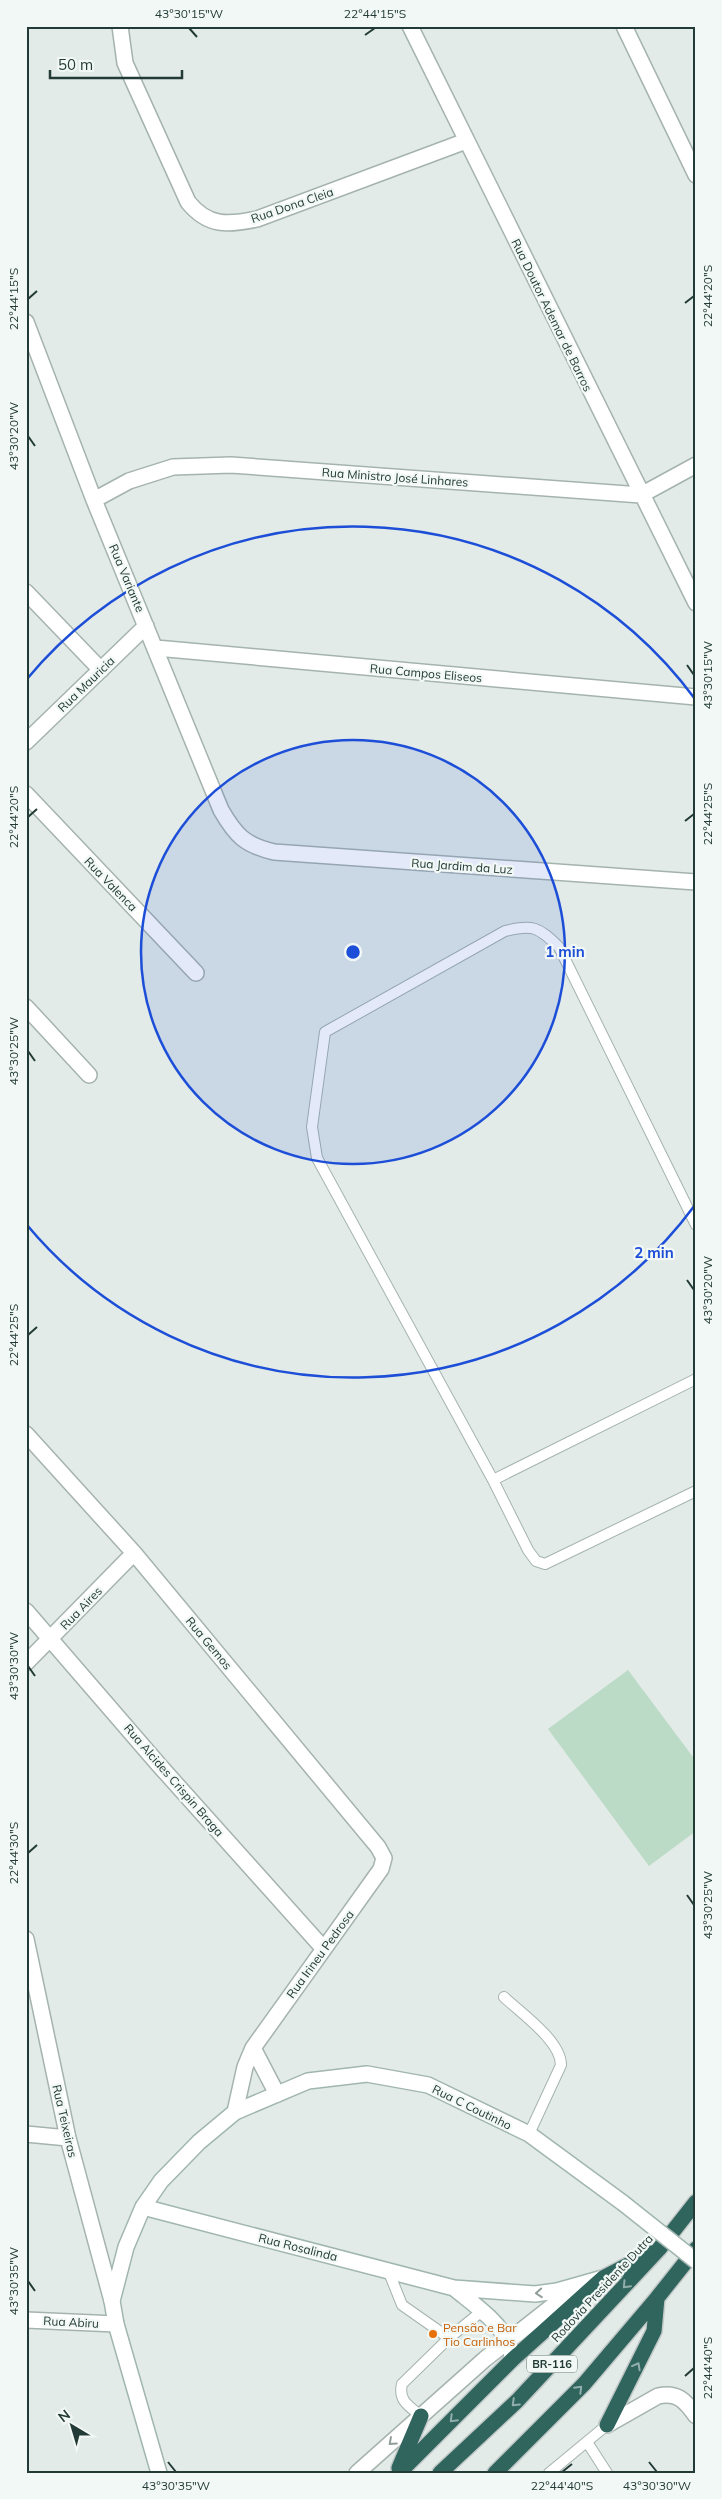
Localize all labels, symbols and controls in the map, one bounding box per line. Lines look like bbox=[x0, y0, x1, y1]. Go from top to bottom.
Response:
text: 43°30'15"W bbox=[155, 6, 223, 21]
text: 22°44'15"S bbox=[344, 6, 406, 21]
scale bar bbox=[50, 48, 182, 80]
text: 50 m bbox=[58, 55, 93, 74]
street label: Rua Dona Cleia bbox=[249, 184, 335, 226]
street label: Rua Doutor Ademar de Barros bbox=[508, 236, 596, 394]
text: 22°44'20"S bbox=[700, 265, 715, 327]
text: 22°44'15"S bbox=[6, 268, 21, 330]
text: 43°30'20"W bbox=[6, 402, 21, 470]
street label: Rua Ministro José Linhares bbox=[321, 464, 469, 490]
street label: Rua Variante bbox=[106, 542, 148, 614]
text: 43°30'15"W bbox=[700, 641, 715, 709]
street label: Rua Mauricia bbox=[54, 653, 118, 715]
street label: Rua Campos Eliseos bbox=[369, 661, 483, 685]
text: 22°44'25"S bbox=[700, 783, 715, 845]
text: 22°44'20"S bbox=[6, 786, 21, 848]
street label: Rua Valenca bbox=[81, 854, 141, 914]
street label: Rua Jardim da Luz bbox=[411, 855, 513, 877]
text: 1 min bbox=[545, 942, 585, 961]
centre of rings bbox=[344, 943, 362, 961]
text: 43°30'25"W bbox=[6, 1017, 21, 1085]
text: 2 min bbox=[634, 1243, 674, 1262]
text: 43°30'20"W bbox=[700, 1256, 715, 1324]
text: 22°44'25"S bbox=[6, 1304, 21, 1366]
street label: Rua Aires bbox=[57, 1583, 105, 1633]
street label: Rua Gemos bbox=[183, 1614, 235, 1672]
text: 43°30'30"W bbox=[6, 1632, 21, 1700]
street label: Rua Alcides Crispin Braga bbox=[121, 1721, 227, 1839]
text: 22°44'30"S bbox=[6, 1822, 21, 1884]
text: 43°30'25"W bbox=[700, 1871, 715, 1939]
street label: Rua Irineu Pedrosa bbox=[283, 1907, 357, 2001]
street label: Rua C Coutinho bbox=[430, 2081, 514, 2133]
street label: Rua Teixeiras bbox=[49, 2083, 81, 2159]
street label: Rua Rosalinda bbox=[257, 2230, 339, 2264]
street label: Rodovia Presidente Dutra bbox=[548, 2231, 656, 2345]
text: 43°30'35"W bbox=[6, 2247, 21, 2315]
one-way arrow bbox=[623, 2279, 632, 2288]
one-way arrow bbox=[535, 2287, 543, 2298]
street label: Rua Abiru bbox=[43, 2313, 99, 2331]
place label: Pensão e Bar Tio Carlinhos bbox=[443, 2320, 517, 2349]
marker: Pensão e Bar Tio Carlinhos bbox=[427, 2328, 439, 2340]
text: 22°44'40"S bbox=[700, 2337, 715, 2399]
road number: BR-116 bbox=[527, 2356, 577, 2372]
one-way arrow bbox=[631, 2362, 641, 2371]
one-way arrow bbox=[573, 2386, 582, 2395]
one-way arrow bbox=[511, 2397, 520, 2406]
north arrow bbox=[48, 2402, 98, 2452]
text: N bbox=[54, 2405, 74, 2426]
one-way arrow bbox=[449, 2413, 458, 2422]
one-way arrow bbox=[389, 2436, 398, 2445]
text: 43°30'35"W bbox=[142, 2478, 210, 2493]
text: 22°44'40"S bbox=[531, 2478, 593, 2493]
text: 43°30'30"W bbox=[623, 2478, 691, 2493]

